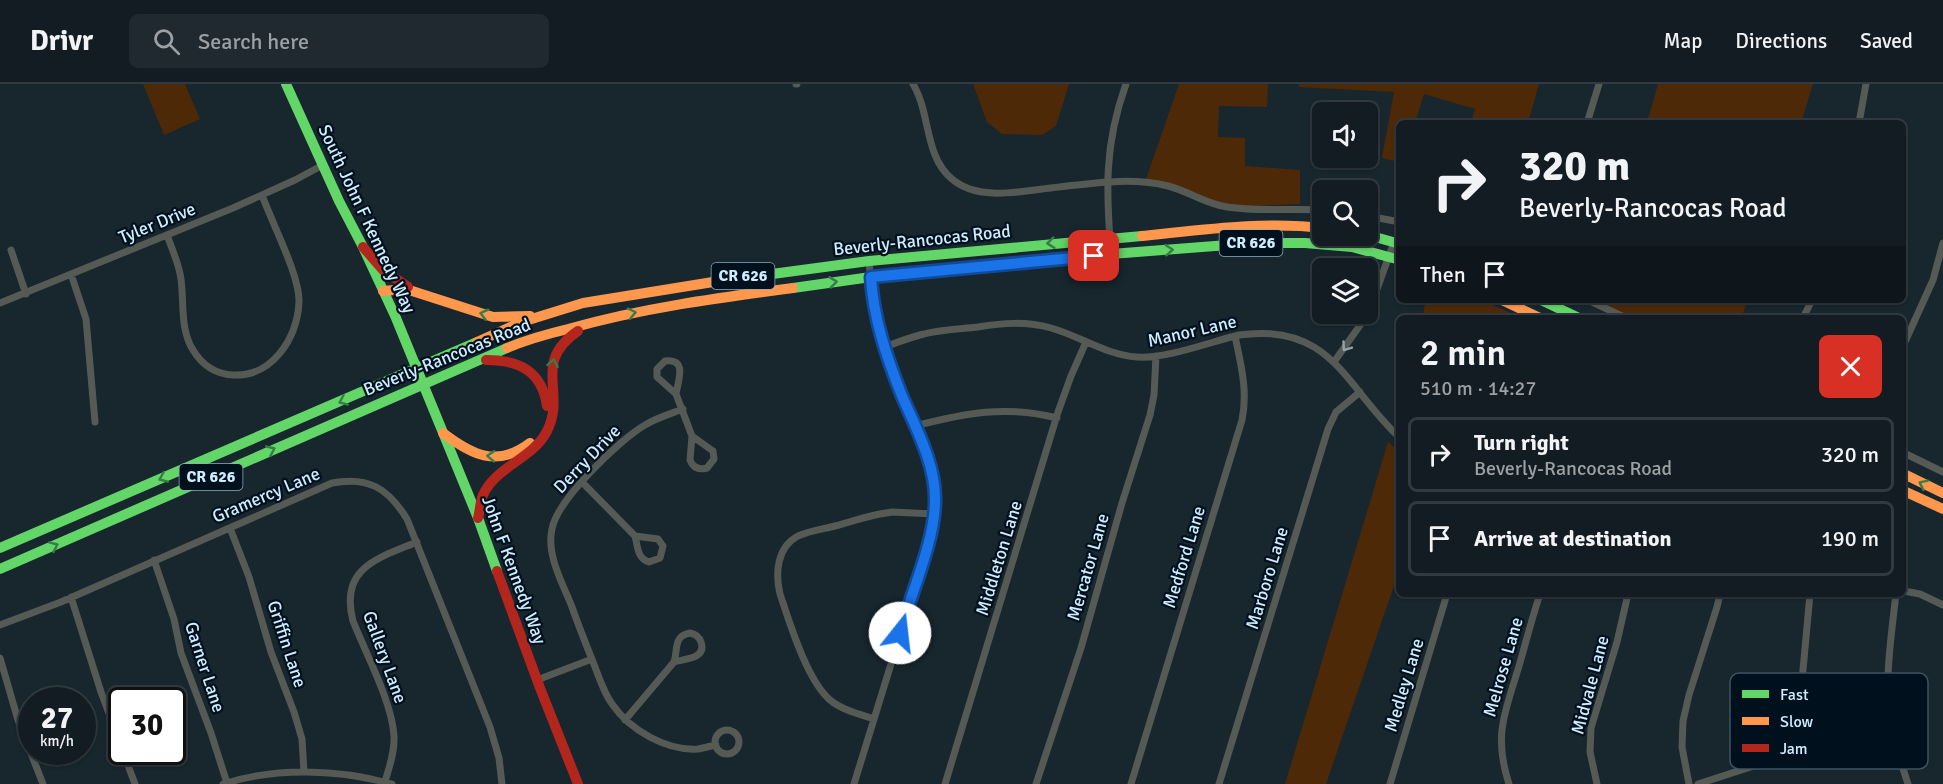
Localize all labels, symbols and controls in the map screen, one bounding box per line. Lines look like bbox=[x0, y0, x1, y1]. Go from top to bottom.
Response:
search box bbox=[129, 14, 549, 68]
text: Drivr bbox=[30, 24, 93, 58]
icon: search bbox=[150, 25, 183, 58]
text: Search here bbox=[198, 28, 309, 55]
text: Map bbox=[1664, 28, 1702, 54]
text: Directions bbox=[1735, 28, 1827, 54]
text: Saved bbox=[1860, 28, 1913, 54]
map controls bbox=[1312, 102, 1378, 324]
button: sound bbox=[1312, 102, 1378, 168]
street label: South John F Kennedy Way bbox=[314, 121, 421, 317]
text: 320 m bbox=[1519, 141, 1630, 192]
icon: right bbox=[1420, 144, 1498, 222]
button: search bbox=[1312, 180, 1378, 246]
text: Beverly-Rancocas Road bbox=[1519, 192, 1787, 225]
street label: Tyler Drive bbox=[115, 198, 199, 248]
street label: Beverly-Rancocas Road bbox=[832, 220, 1012, 260]
pin bbox=[1068, 230, 1119, 281]
road number: CR 626 bbox=[1220, 230, 1282, 256]
one-way arrow bbox=[1047, 236, 1056, 249]
icon: arrive bbox=[1077, 239, 1110, 272]
one-way arrow bbox=[1165, 243, 1174, 256]
button: layers bbox=[1312, 258, 1378, 324]
icon: arrive bbox=[1478, 258, 1511, 291]
text: Then bbox=[1420, 261, 1466, 288]
road number: CR 626 bbox=[712, 263, 774, 289]
one-way arrow bbox=[828, 276, 837, 289]
one-way arrow bbox=[627, 307, 637, 320]
one-way arrow bbox=[479, 309, 490, 321]
street label: Manor Lane bbox=[1145, 310, 1239, 352]
street label: Beverly-Rancocas Road bbox=[360, 313, 534, 401]
text: 2 min bbox=[1420, 331, 1506, 376]
button: close bbox=[1819, 335, 1882, 398]
one-way arrow bbox=[1342, 340, 1353, 351]
one-way arrow bbox=[547, 358, 559, 368]
text: 510 m · 14:27 bbox=[1420, 376, 1536, 401]
one-way arrow bbox=[338, 394, 349, 406]
street label: Derry Drive bbox=[549, 420, 625, 498]
text: Turn right bbox=[1474, 429, 1569, 456]
icon: right bbox=[1423, 438, 1456, 471]
text: 320 m bbox=[1821, 441, 1879, 468]
one-way arrow bbox=[264, 446, 275, 458]
one-way arrow bbox=[486, 449, 495, 462]
text: Beverly-Rancocas Road bbox=[1474, 456, 1672, 481]
street label: Gramercy Lane bbox=[209, 462, 323, 528]
road number: CR 626 bbox=[180, 464, 242, 490]
one-way arrow bbox=[159, 471, 170, 483]
one-way arrow bbox=[1919, 479, 1930, 491]
street label: John F Kennedy Way bbox=[477, 493, 551, 648]
street label: Middleton Lane bbox=[971, 498, 1027, 618]
street label: Medford Lane bbox=[1158, 503, 1210, 611]
street label: Mercator Lane bbox=[1062, 511, 1114, 623]
icon: arrive bbox=[1423, 522, 1456, 555]
street label: Marboro Lane bbox=[1241, 524, 1293, 632]
text: Arrive at destination bbox=[1474, 525, 1671, 552]
text: 190 m bbox=[1821, 525, 1879, 552]
one-way arrow bbox=[47, 541, 58, 553]
street label: Griffin Lane bbox=[263, 598, 311, 690]
position arrow bbox=[868, 601, 932, 665]
street label: Gallery Lane bbox=[358, 608, 412, 706]
street label: Melrose Lane bbox=[1478, 615, 1528, 719]
street label: Garner Lane bbox=[180, 619, 230, 715]
street label: Midvale Lane bbox=[1566, 633, 1614, 737]
street label: Medley Lane bbox=[1379, 636, 1429, 734]
legend bbox=[1730, 673, 1928, 769]
text: Fast bbox=[1780, 685, 1809, 705]
speed limit sign: 30 bbox=[108, 687, 186, 765]
text: 27 bbox=[41, 700, 73, 737]
text: Slow bbox=[1780, 712, 1814, 732]
text: km/h bbox=[40, 732, 74, 750]
text: Jam bbox=[1780, 739, 1808, 759]

